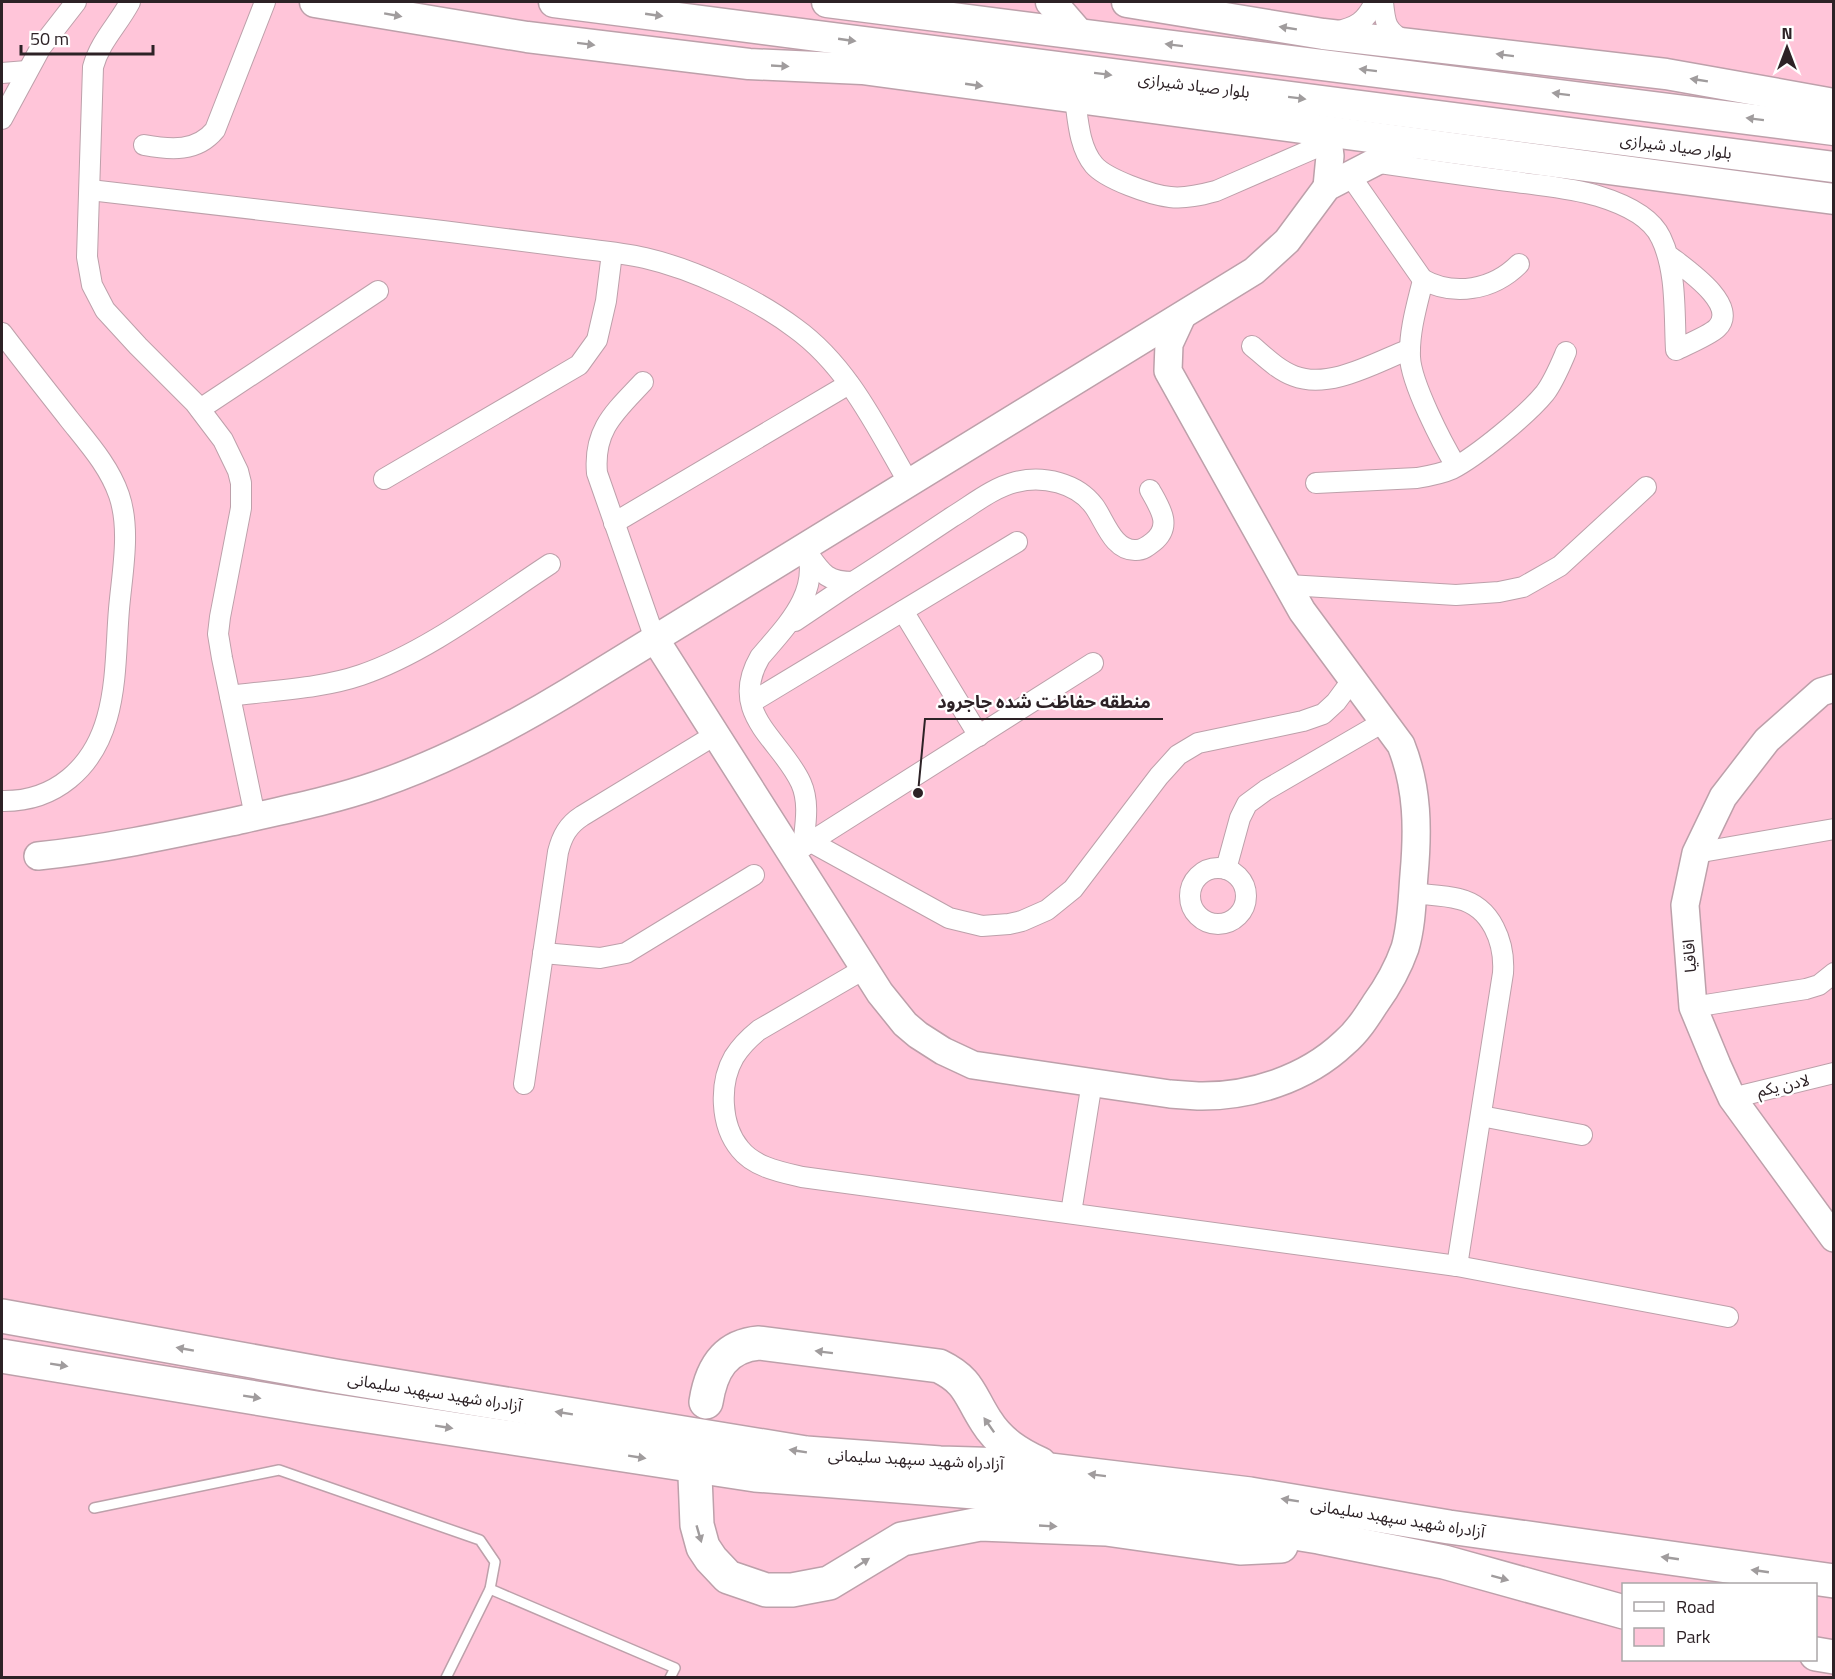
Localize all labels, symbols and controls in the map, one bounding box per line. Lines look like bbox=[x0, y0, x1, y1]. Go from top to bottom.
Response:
one-way arrow bbox=[384, 10, 403, 19]
one-way arrow bbox=[645, 10, 664, 19]
scale bar bbox=[21, 18, 153, 56]
north arrow bbox=[1757, 18, 1817, 78]
text: N bbox=[1781, 21, 1793, 45]
one-way arrow bbox=[1279, 24, 1298, 33]
text: 50 m bbox=[30, 25, 69, 52]
one-way arrow bbox=[838, 35, 857, 45]
one-way arrow bbox=[577, 40, 596, 49]
one-way arrow bbox=[1165, 41, 1184, 50]
one-way arrow bbox=[1496, 50, 1515, 60]
one-way arrow bbox=[770, 61, 789, 70]
one-way arrow bbox=[1358, 65, 1377, 75]
street label: بلوار صیاد شیرازی bbox=[1137, 66, 1251, 104]
one-way arrow bbox=[1094, 69, 1113, 78]
one-way arrow bbox=[1689, 75, 1708, 84]
one-way arrow bbox=[964, 80, 983, 89]
one-way arrow bbox=[1552, 90, 1571, 99]
one-way arrow bbox=[1287, 93, 1306, 103]
one-way arrow bbox=[1745, 115, 1764, 124]
street label: بلوار صیاد شیرازی bbox=[1619, 127, 1733, 165]
callout: منطقه حفاظت شده جاجرود bbox=[925, 683, 1163, 719]
text: منطقه حفاظت شده جاجرود bbox=[937, 688, 1151, 715]
street label: اقاقیا bbox=[1676, 939, 1702, 973]
street label: لادن یکم bbox=[1754, 1067, 1812, 1104]
one-way arrow bbox=[175, 1344, 194, 1353]
one-way arrow bbox=[815, 1347, 834, 1356]
one-way arrow bbox=[50, 1361, 69, 1370]
street label: آزادراه شهید سپهبد سلیمانی bbox=[346, 1366, 525, 1418]
one-way arrow bbox=[242, 1393, 261, 1402]
one-way arrow bbox=[554, 1408, 573, 1417]
one-way arrow bbox=[983, 1417, 995, 1433]
one-way arrow bbox=[435, 1423, 454, 1432]
street label: آزادراه شهید سپهبد سلیمانی bbox=[827, 1442, 1006, 1476]
one-way arrow bbox=[788, 1447, 807, 1456]
one-way arrow bbox=[628, 1452, 647, 1461]
one-way arrow bbox=[1087, 1471, 1106, 1480]
street label: آزادراه شهید سپهبد سلیمانی bbox=[1309, 1492, 1488, 1544]
one-way arrow bbox=[1280, 1496, 1299, 1505]
one-way arrow bbox=[1039, 1522, 1058, 1531]
one-way arrow bbox=[695, 1525, 704, 1543]
one-way arrow bbox=[1660, 1554, 1679, 1563]
one-way arrow bbox=[854, 1558, 870, 1569]
one-way arrow bbox=[1750, 1566, 1769, 1575]
one-way arrow bbox=[1491, 1573, 1510, 1583]
legend bbox=[1622, 1583, 1817, 1661]
text: Road bbox=[1676, 1593, 1715, 1620]
text: Park bbox=[1676, 1623, 1711, 1650]

